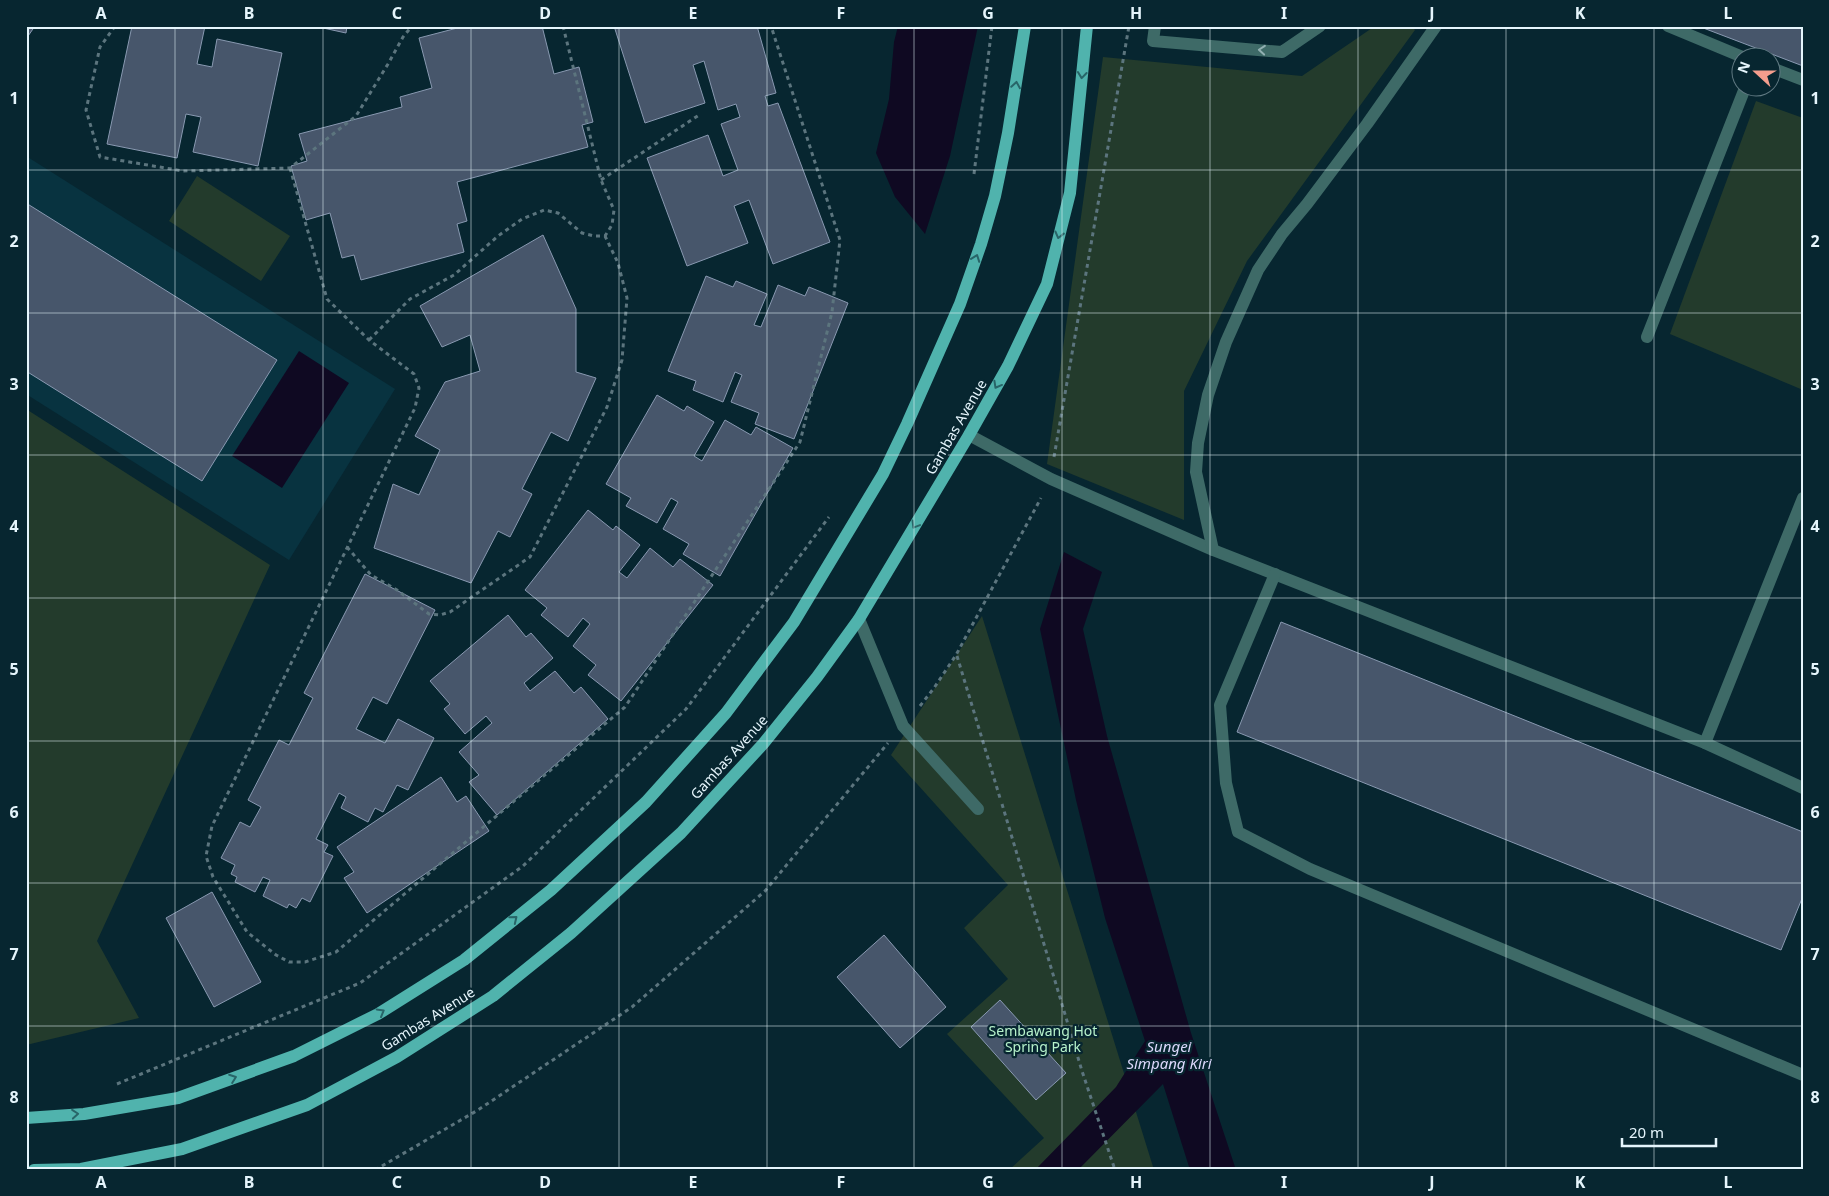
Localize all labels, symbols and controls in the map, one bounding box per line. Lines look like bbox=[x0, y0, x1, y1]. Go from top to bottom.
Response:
text: A bbox=[95, 2, 107, 24]
text: B bbox=[244, 2, 254, 24]
text: C bbox=[392, 2, 402, 24]
text: D bbox=[539, 2, 551, 24]
text: E bbox=[689, 2, 698, 24]
text: F bbox=[837, 2, 845, 24]
text: G bbox=[982, 2, 994, 24]
text: H bbox=[1130, 2, 1142, 24]
text: I bbox=[1281, 2, 1287, 24]
text: J bbox=[1427, 2, 1435, 24]
text: K bbox=[1575, 2, 1586, 24]
text: L bbox=[1724, 2, 1733, 24]
one-way arrow bbox=[1257, 45, 1265, 56]
north arrow bbox=[1732, 48, 1782, 98]
text: N bbox=[1732, 58, 1754, 76]
one-way arrow bbox=[1077, 71, 1088, 79]
one-way arrow bbox=[1010, 80, 1020, 89]
text: 1 bbox=[9, 87, 19, 109]
text: 1 bbox=[1810, 87, 1820, 109]
text: 2 bbox=[9, 230, 19, 252]
text: 2 bbox=[1810, 230, 1820, 252]
one-way arrow bbox=[1055, 231, 1065, 239]
one-way arrow bbox=[970, 254, 980, 263]
text: 3 bbox=[9, 373, 19, 395]
text: 3 bbox=[1810, 373, 1820, 395]
street label: Gambas Avenue bbox=[921, 376, 991, 478]
one-way arrow bbox=[994, 379, 1004, 388]
text: 4 bbox=[9, 515, 19, 537]
text: 4 bbox=[1810, 515, 1820, 537]
one-way arrow bbox=[912, 519, 922, 528]
text: 5 bbox=[9, 658, 19, 680]
text: 5 bbox=[1810, 658, 1820, 680]
street label: Gambas Avenue bbox=[686, 710, 772, 803]
text: 6 bbox=[9, 801, 19, 823]
text: 6 bbox=[1810, 801, 1820, 823]
one-way arrow bbox=[508, 917, 517, 925]
text: 7 bbox=[9, 943, 19, 965]
text: 7 bbox=[1810, 943, 1820, 965]
street label: Gambas Avenue bbox=[377, 982, 478, 1055]
one-way arrow bbox=[375, 1008, 384, 1018]
park label: Sembawang Hot Spring Park bbox=[989, 1021, 1097, 1056]
water label: Sungei Simpang Kiri bbox=[1126, 1036, 1213, 1073]
one-way arrow bbox=[228, 1074, 236, 1084]
text: 8 bbox=[9, 1086, 19, 1108]
text: 8 bbox=[1810, 1086, 1820, 1108]
one-way arrow bbox=[71, 1109, 79, 1120]
scale bar bbox=[1622, 1116, 1715, 1148]
text: 20 m bbox=[1629, 1122, 1664, 1142]
text: A bbox=[95, 1171, 107, 1193]
text: B bbox=[244, 1171, 254, 1193]
text: C bbox=[392, 1171, 402, 1193]
text: D bbox=[539, 1171, 551, 1193]
text: E bbox=[689, 1171, 698, 1193]
text: F bbox=[837, 1171, 845, 1193]
text: G bbox=[982, 1171, 994, 1193]
text: H bbox=[1130, 1171, 1142, 1193]
text: I bbox=[1281, 1171, 1287, 1193]
text: J bbox=[1427, 1171, 1435, 1193]
text: K bbox=[1575, 1171, 1586, 1193]
text: L bbox=[1724, 1171, 1733, 1193]

